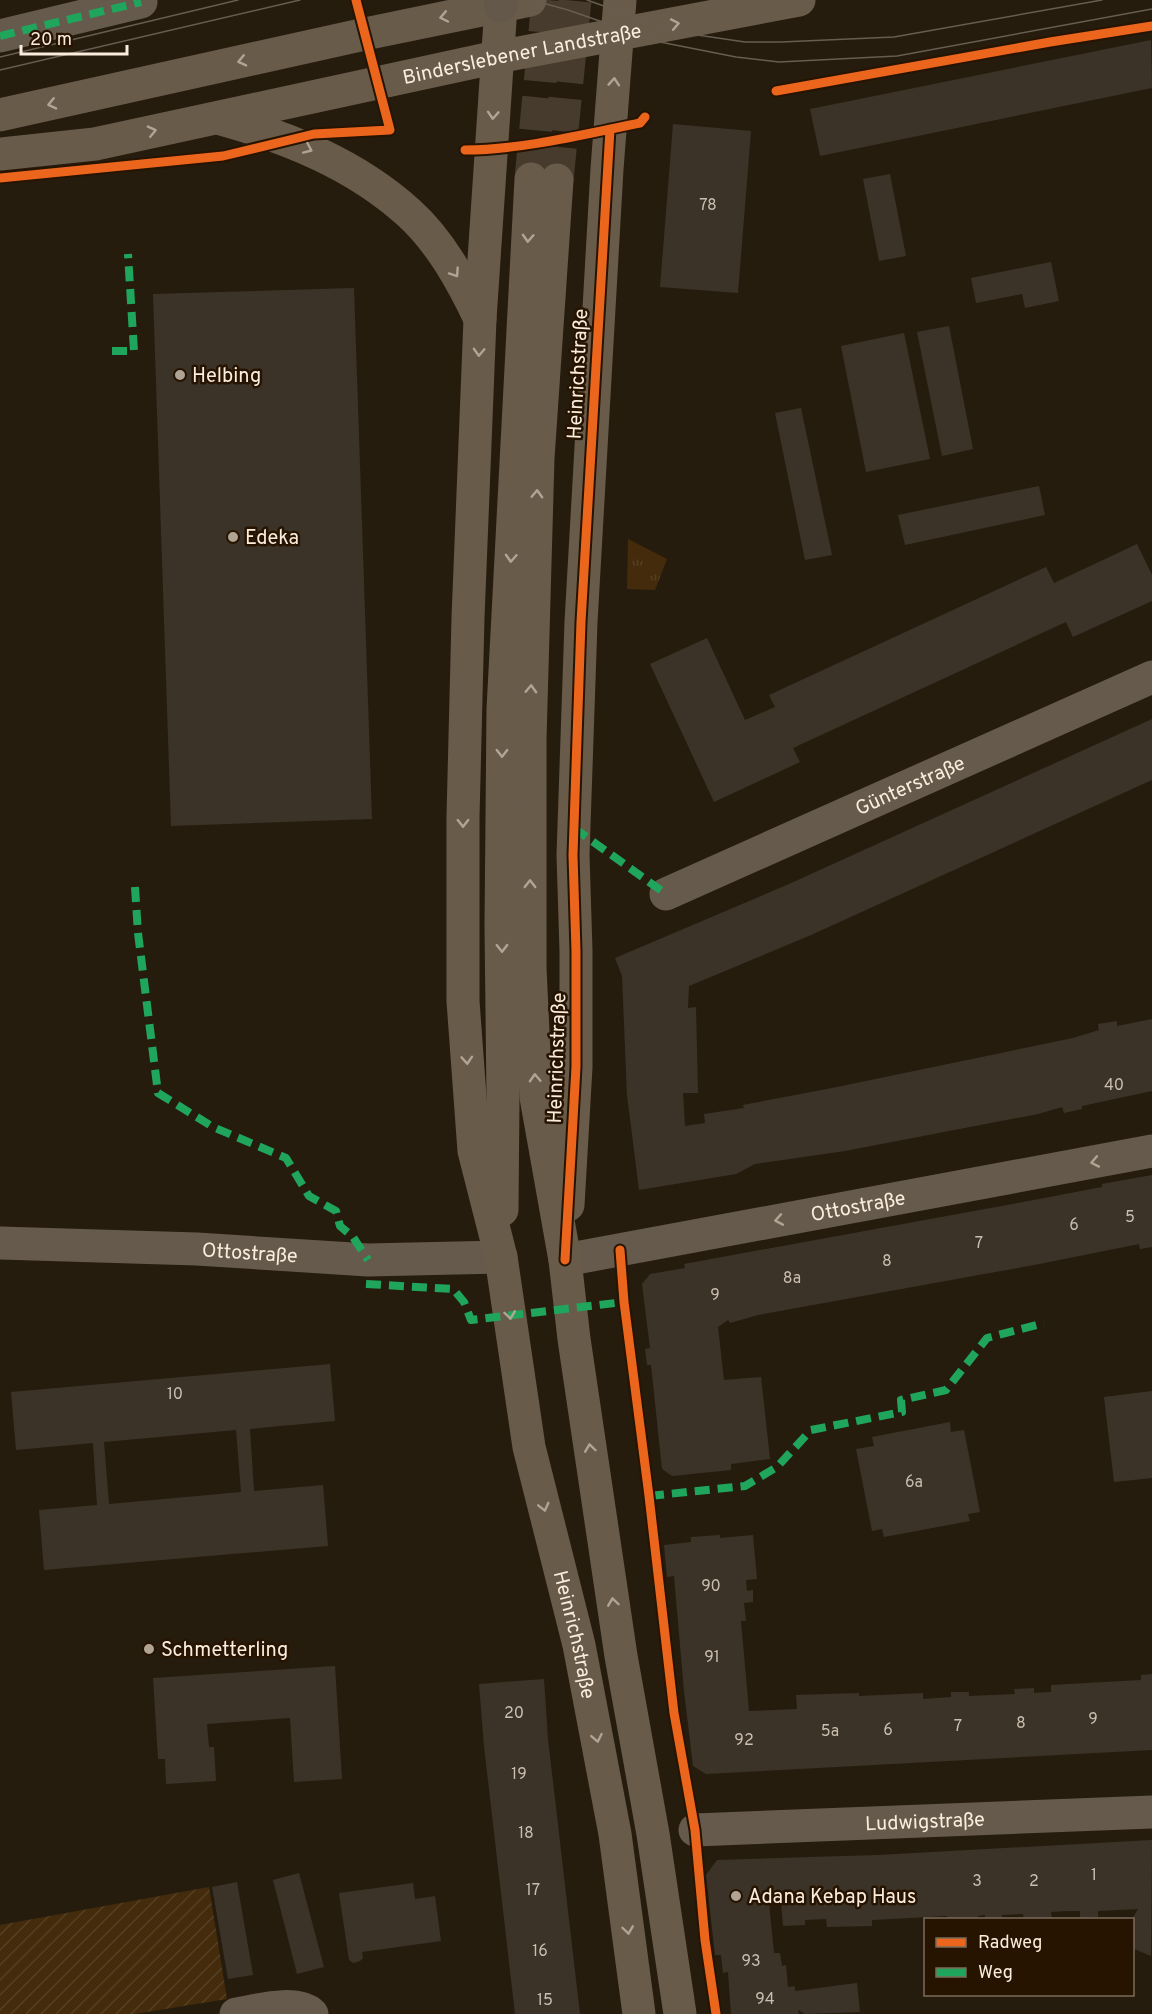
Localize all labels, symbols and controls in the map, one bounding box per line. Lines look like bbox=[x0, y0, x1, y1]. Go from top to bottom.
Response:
one-way arrow bbox=[439, 10, 449, 23]
scale bar bbox=[21, 18, 128, 56]
one-way arrow bbox=[669, 18, 679, 31]
street label: Binderslebener Landstraße bbox=[401, 19, 644, 92]
text: 20 m bbox=[30, 29, 72, 52]
one-way arrow bbox=[237, 54, 247, 67]
one-way arrow bbox=[607, 77, 620, 87]
one-way arrow bbox=[47, 96, 57, 109]
one-way arrow bbox=[487, 111, 500, 120]
one-way arrow bbox=[147, 126, 157, 139]
one-way arrow bbox=[302, 142, 313, 154]
house number: 78 bbox=[699, 196, 717, 216]
one-way arrow bbox=[522, 233, 535, 242]
one-way arrow bbox=[448, 266, 459, 277]
street label: Heinrichstraße bbox=[563, 308, 595, 440]
one-way arrow bbox=[472, 347, 485, 356]
place label: Helbing bbox=[192, 364, 261, 390]
marker: Helbing bbox=[173, 368, 187, 382]
one-way arrow bbox=[531, 489, 544, 498]
place label: Edeka bbox=[245, 526, 299, 552]
marker: Edeka bbox=[226, 530, 240, 544]
one-way arrow bbox=[504, 554, 517, 563]
one-way arrow bbox=[525, 684, 538, 693]
one-way arrow bbox=[496, 748, 508, 757]
street label: Günterstraße bbox=[852, 751, 970, 823]
one-way arrow bbox=[457, 819, 469, 828]
one-way arrow bbox=[524, 879, 536, 888]
one-way arrow bbox=[495, 943, 508, 952]
street label: Heinrichstraße bbox=[543, 992, 573, 1124]
one-way arrow bbox=[461, 1055, 474, 1064]
one-way arrow bbox=[529, 1074, 542, 1083]
house number: 40 bbox=[1104, 1076, 1124, 1096]
one-way arrow bbox=[1090, 1155, 1100, 1168]
street label: Ottostraße bbox=[809, 1186, 908, 1229]
house number: 5 bbox=[1125, 1208, 1135, 1228]
one-way arrow bbox=[774, 1214, 784, 1226]
house number: 6 bbox=[1069, 1216, 1079, 1236]
house number: 7 bbox=[975, 1234, 983, 1254]
street label: Ottostraße bbox=[201, 1238, 298, 1270]
house number: 8 bbox=[882, 1252, 892, 1272]
house number: 8a bbox=[783, 1269, 801, 1289]
house number: 9 bbox=[710, 1286, 720, 1306]
one-way arrow bbox=[503, 1310, 515, 1320]
house number: 10 bbox=[167, 1385, 183, 1405]
one-way arrow bbox=[584, 1444, 596, 1453]
house number: 6a bbox=[905, 1473, 923, 1493]
one-way arrow bbox=[537, 1502, 550, 1512]
street label: Heinrichstraße bbox=[546, 1568, 600, 1701]
house number: 90 bbox=[701, 1577, 721, 1597]
one-way arrow bbox=[607, 1598, 619, 1607]
place label: Schmetterling bbox=[161, 1638, 288, 1664]
marker: Schmetterling bbox=[142, 1642, 156, 1656]
house number: 91 bbox=[704, 1648, 720, 1668]
house number: 20 bbox=[504, 1704, 524, 1724]
house number: 9 bbox=[1088, 1710, 1098, 1730]
house number: 8 bbox=[1016, 1714, 1026, 1734]
house number: 7 bbox=[954, 1717, 962, 1737]
house number: 6 bbox=[883, 1721, 893, 1741]
house number: 5a bbox=[821, 1722, 839, 1742]
house number: 92 bbox=[734, 1731, 754, 1751]
one-way arrow bbox=[590, 1732, 603, 1742]
house number: 19 bbox=[511, 1765, 527, 1785]
street label: Ludwigstraße bbox=[864, 1808, 985, 1838]
house number: 18 bbox=[518, 1824, 534, 1844]
house number: 1 bbox=[1091, 1866, 1097, 1886]
house number: 3 bbox=[972, 1872, 982, 1892]
house number: 2 bbox=[1029, 1872, 1039, 1892]
house number: 17 bbox=[526, 1881, 540, 1901]
place label: Adana Kebap Haus bbox=[748, 1885, 916, 1911]
marker: Adana Kebap Haus bbox=[729, 1889, 743, 1903]
legend bbox=[924, 1918, 1134, 1996]
one-way arrow bbox=[621, 1926, 633, 1935]
text: Radweg bbox=[978, 1932, 1042, 1955]
house number: 16 bbox=[532, 1942, 548, 1962]
house number: 93 bbox=[741, 1952, 761, 1972]
text: Weg bbox=[978, 1962, 1013, 1985]
house number: 94 bbox=[755, 1990, 775, 2010]
house number: 15 bbox=[537, 1991, 553, 2011]

